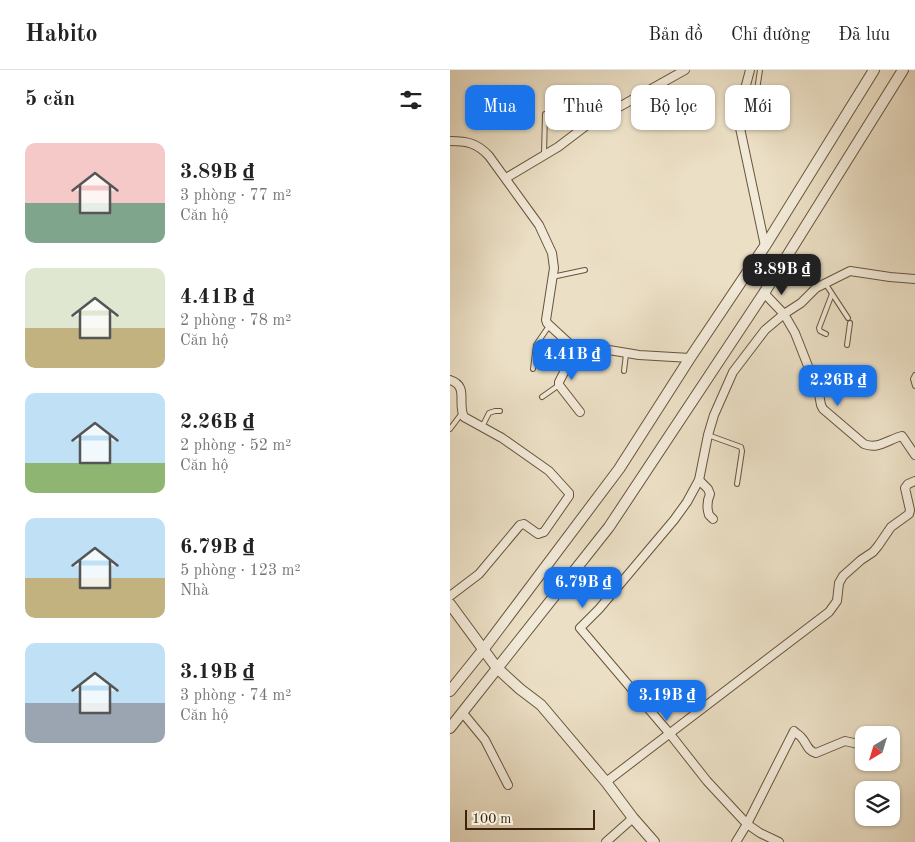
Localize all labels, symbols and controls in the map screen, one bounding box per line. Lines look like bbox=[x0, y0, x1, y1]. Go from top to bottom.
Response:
text: Habito bbox=[25, 23, 98, 47]
text: Bản đồ bbox=[649, 26, 703, 44]
text: Chỉ đường bbox=[731, 26, 810, 44]
text: Đã lưu bbox=[838, 26, 890, 44]
chip: Mua bbox=[465, 85, 535, 130]
chip: Thuê bbox=[545, 85, 621, 130]
chip: Bộ lọc bbox=[631, 85, 715, 130]
chip: Mới bbox=[725, 85, 790, 130]
icon: filters bbox=[397, 86, 425, 114]
text: 5 căn bbox=[25, 89, 75, 110]
text: 3.89B ₫ bbox=[180, 162, 254, 183]
icon: home bbox=[65, 163, 125, 223]
text: 3 phòng · 77 m² bbox=[180, 188, 291, 204]
text: Căn hộ bbox=[180, 208, 228, 224]
pin: 3.89B ₫ bbox=[736, 254, 828, 296]
text: 3.89B ₫ bbox=[754, 262, 810, 278]
text: 4.41B ₫ bbox=[180, 287, 254, 308]
icon: home bbox=[65, 288, 125, 348]
text: 2 phòng · 78 m² bbox=[180, 313, 291, 329]
text: Căn hộ bbox=[180, 333, 228, 349]
pin: 4.41B ₫ bbox=[526, 338, 618, 381]
text: 4.41B ₫ bbox=[544, 347, 600, 363]
pin: 2.26B ₫ bbox=[792, 364, 884, 407]
text: 2.26B ₫ bbox=[810, 373, 866, 389]
text: 2.26B ₫ bbox=[180, 412, 254, 433]
icon: home bbox=[65, 413, 125, 473]
text: 2 phòng · 52 m² bbox=[180, 438, 291, 454]
text: Căn hộ bbox=[180, 458, 228, 474]
text: 6.79B ₫ bbox=[180, 537, 254, 558]
icon: home bbox=[65, 538, 125, 598]
text: 5 phòng · 123 m² bbox=[180, 563, 301, 579]
pin: 6.79B ₫ bbox=[537, 566, 629, 609]
text: 6.79B ₫ bbox=[555, 575, 611, 591]
text: Nhà bbox=[180, 583, 209, 599]
text: 3.19B ₫ bbox=[180, 662, 254, 683]
icon: home bbox=[65, 663, 125, 723]
pin: 3.19B ₫ bbox=[621, 680, 713, 722]
text: 3 phòng · 74 m² bbox=[180, 688, 291, 704]
text: 3.19B ₫ bbox=[639, 688, 695, 704]
text: Căn hộ bbox=[180, 708, 228, 724]
north arrow bbox=[855, 726, 900, 771]
map controls bbox=[855, 726, 900, 826]
button: layers bbox=[855, 781, 900, 826]
scale bar bbox=[465, 807, 595, 830]
text: 100 m bbox=[472, 812, 511, 826]

